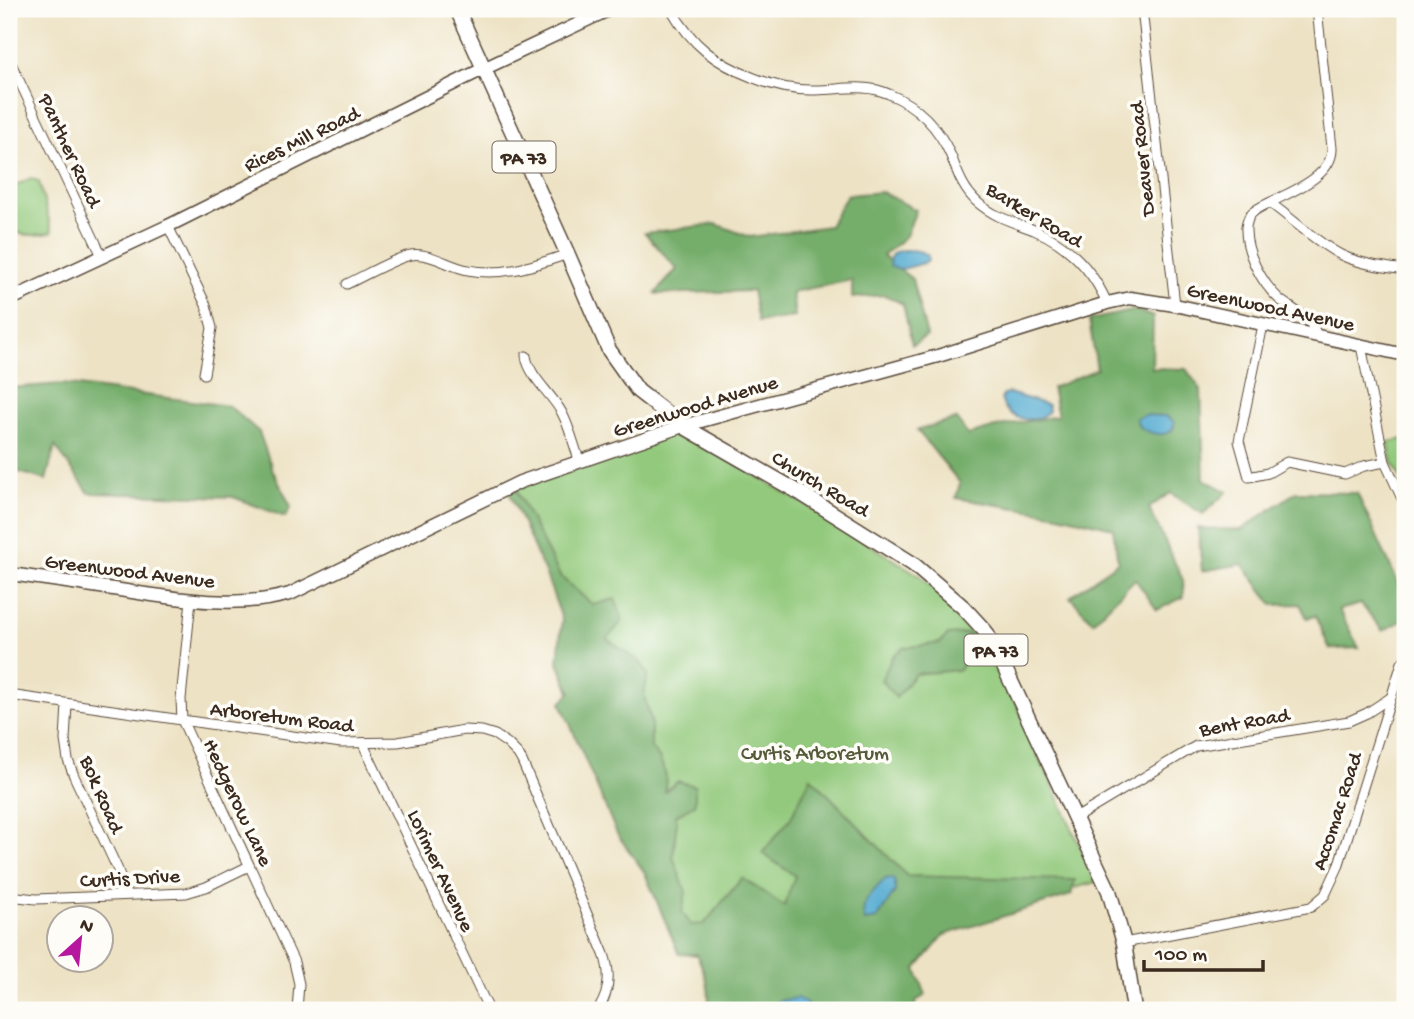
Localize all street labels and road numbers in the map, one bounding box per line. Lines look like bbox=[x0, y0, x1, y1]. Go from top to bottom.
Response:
street label: Panther Road bbox=[30, 90, 106, 214]
street label: Deaver Road bbox=[1126, 99, 1163, 219]
street label: Rices Mill Road bbox=[241, 102, 366, 180]
road number: PA 73 bbox=[492, 141, 556, 172]
street label: Barker Road bbox=[979, 178, 1088, 256]
street label: Greenwood Avenue bbox=[1184, 279, 1358, 340]
street label: Greenwood Avenue bbox=[611, 371, 782, 445]
street label: Church Road bbox=[766, 447, 874, 526]
street label: Greenwood Avenue bbox=[43, 551, 217, 596]
road number: PA 73 bbox=[964, 635, 1028, 666]
street label: Arboretum Road bbox=[208, 698, 356, 741]
street label: Bent Road bbox=[1197, 704, 1293, 745]
street label: Hedgerow Lane bbox=[195, 736, 277, 872]
street label: Accomac Road bbox=[1309, 749, 1371, 874]
street label: Bok Road bbox=[72, 752, 128, 839]
street label: Lorimer Avenue bbox=[400, 806, 479, 938]
street label: Curtis Drive bbox=[79, 865, 182, 896]

